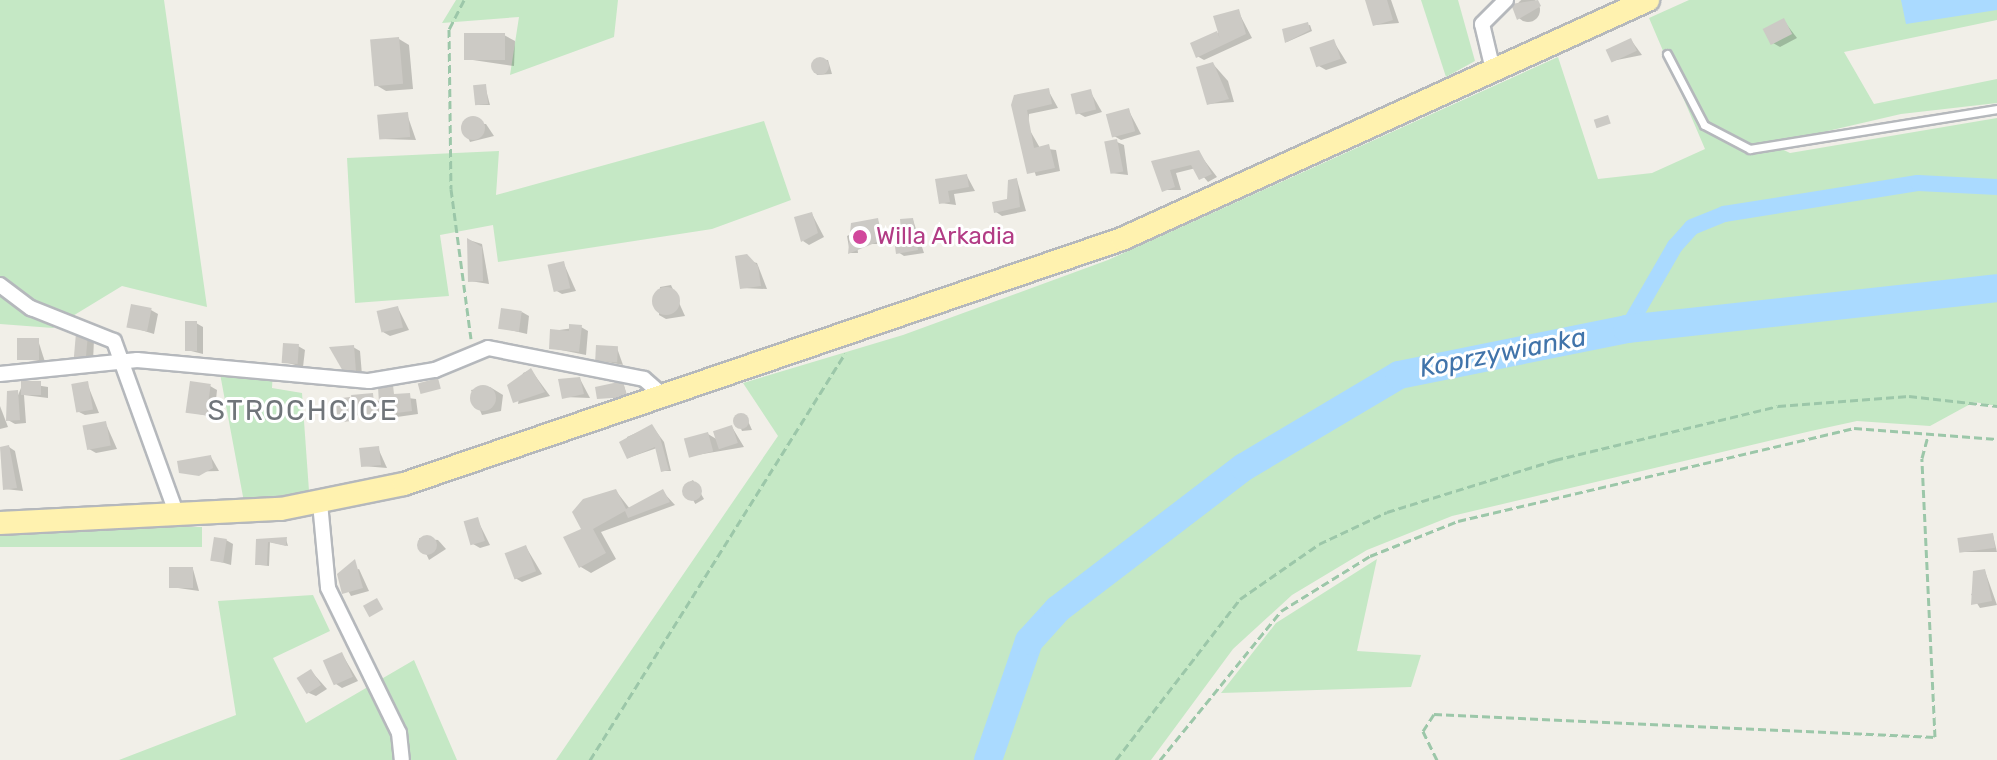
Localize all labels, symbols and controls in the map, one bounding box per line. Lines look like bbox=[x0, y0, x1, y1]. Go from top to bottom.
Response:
place label: Willa Arkadia bbox=[876, 223, 1016, 251]
marker: Willa Arkadia bbox=[851, 228, 869, 246]
water label: Koprzywianka bbox=[1417, 322, 1589, 384]
district label: STROCHCICE bbox=[207, 394, 399, 428]

